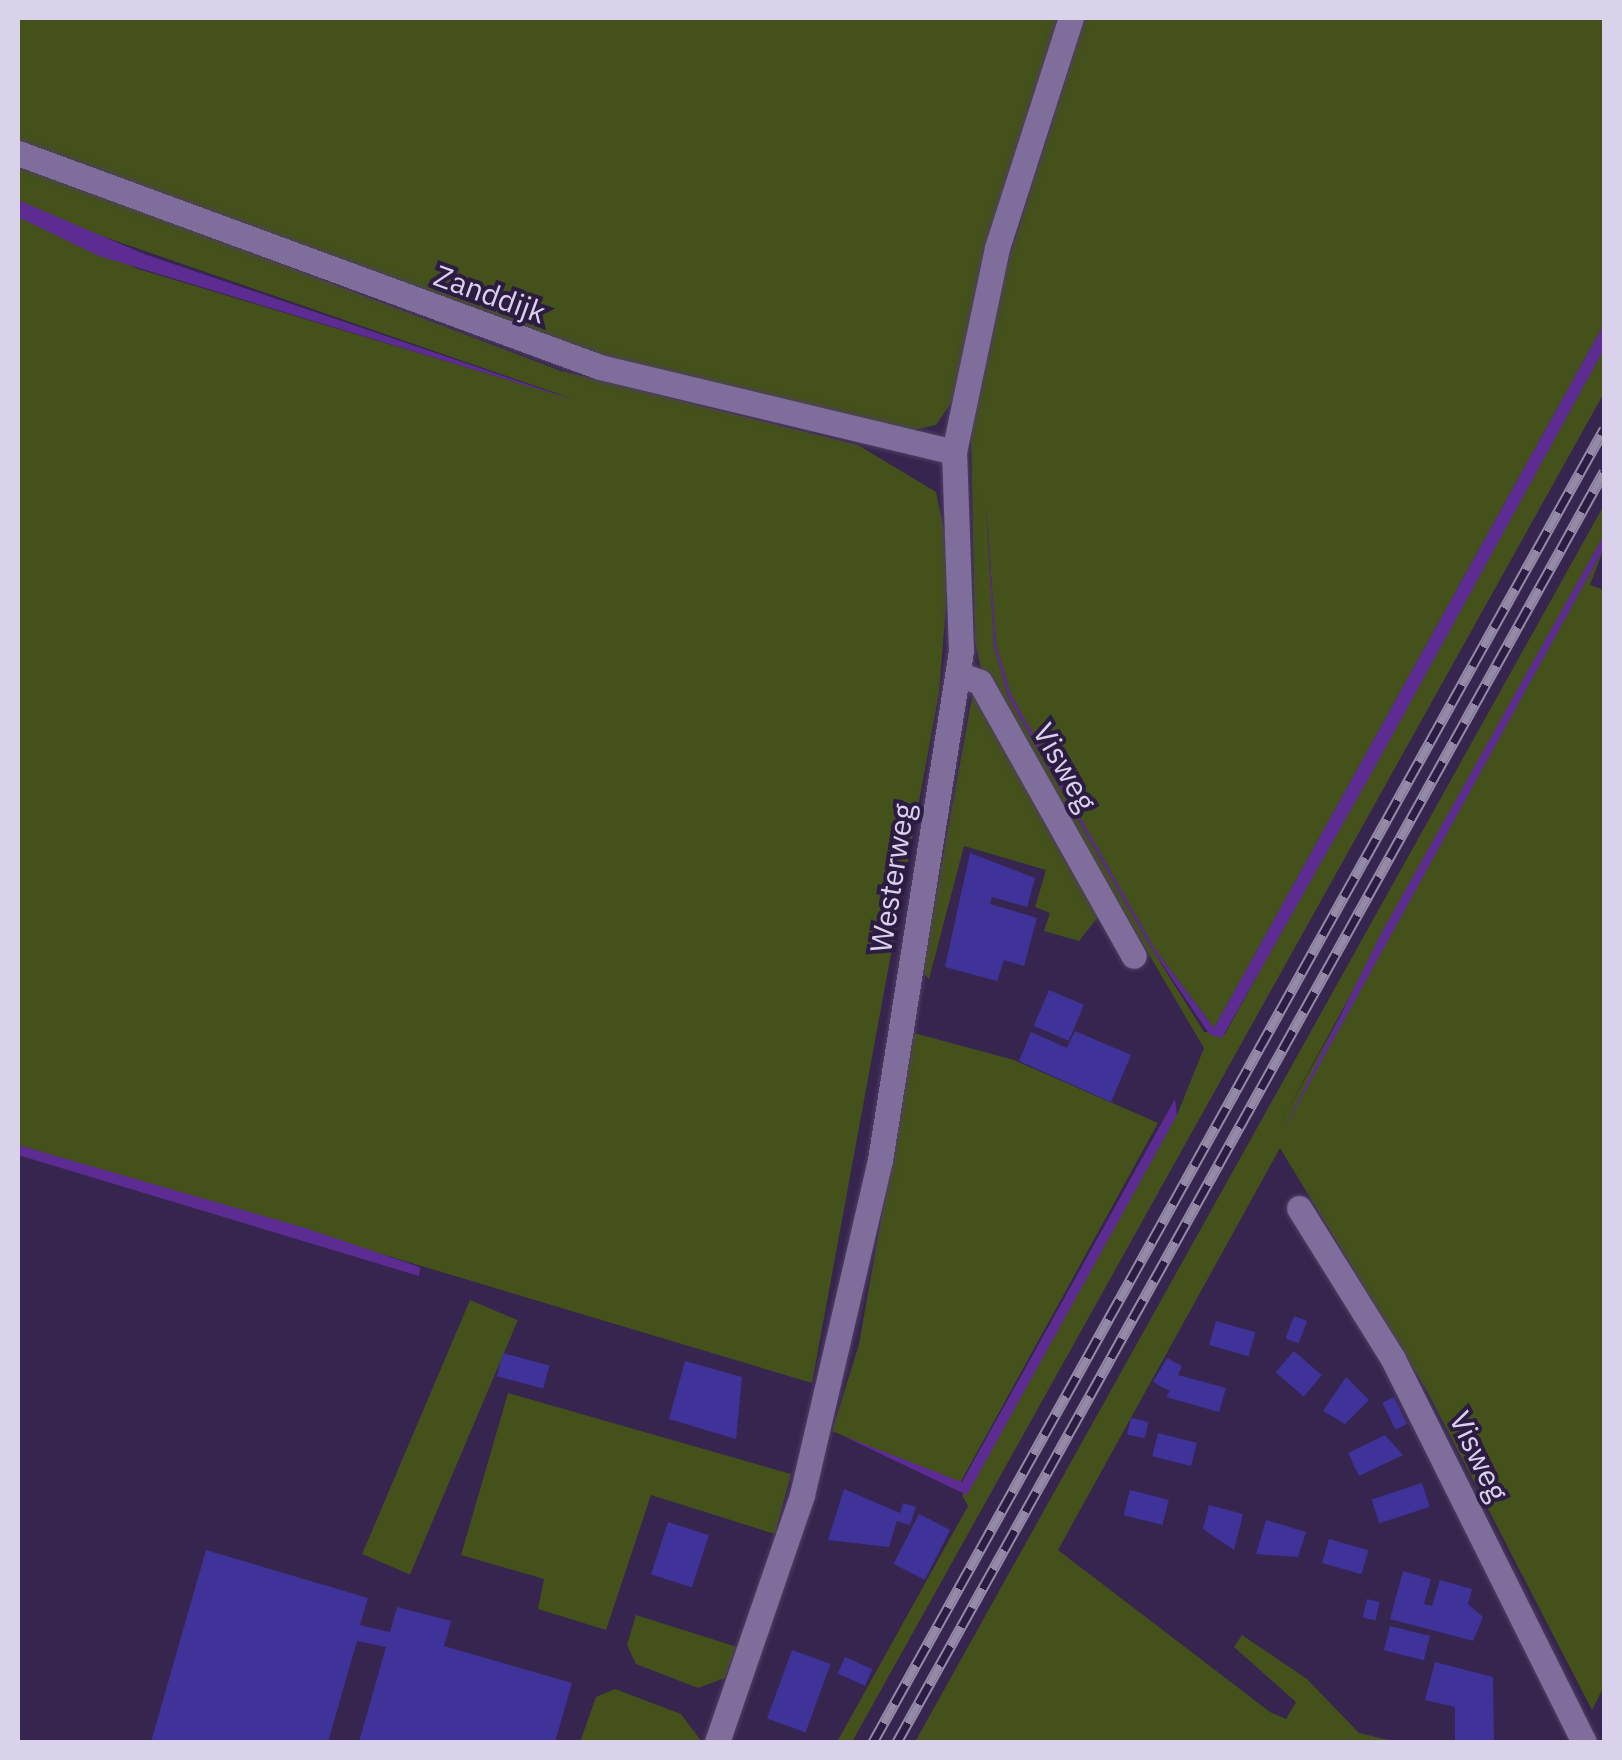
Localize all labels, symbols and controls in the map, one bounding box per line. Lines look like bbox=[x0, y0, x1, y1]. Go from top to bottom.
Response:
street label: Zanddijk bbox=[429, 257, 551, 331]
street label: Visweg bbox=[1026, 717, 1104, 817]
street label: Westerweg bbox=[862, 801, 922, 955]
street label: Visweg bbox=[1442, 1405, 1516, 1507]

